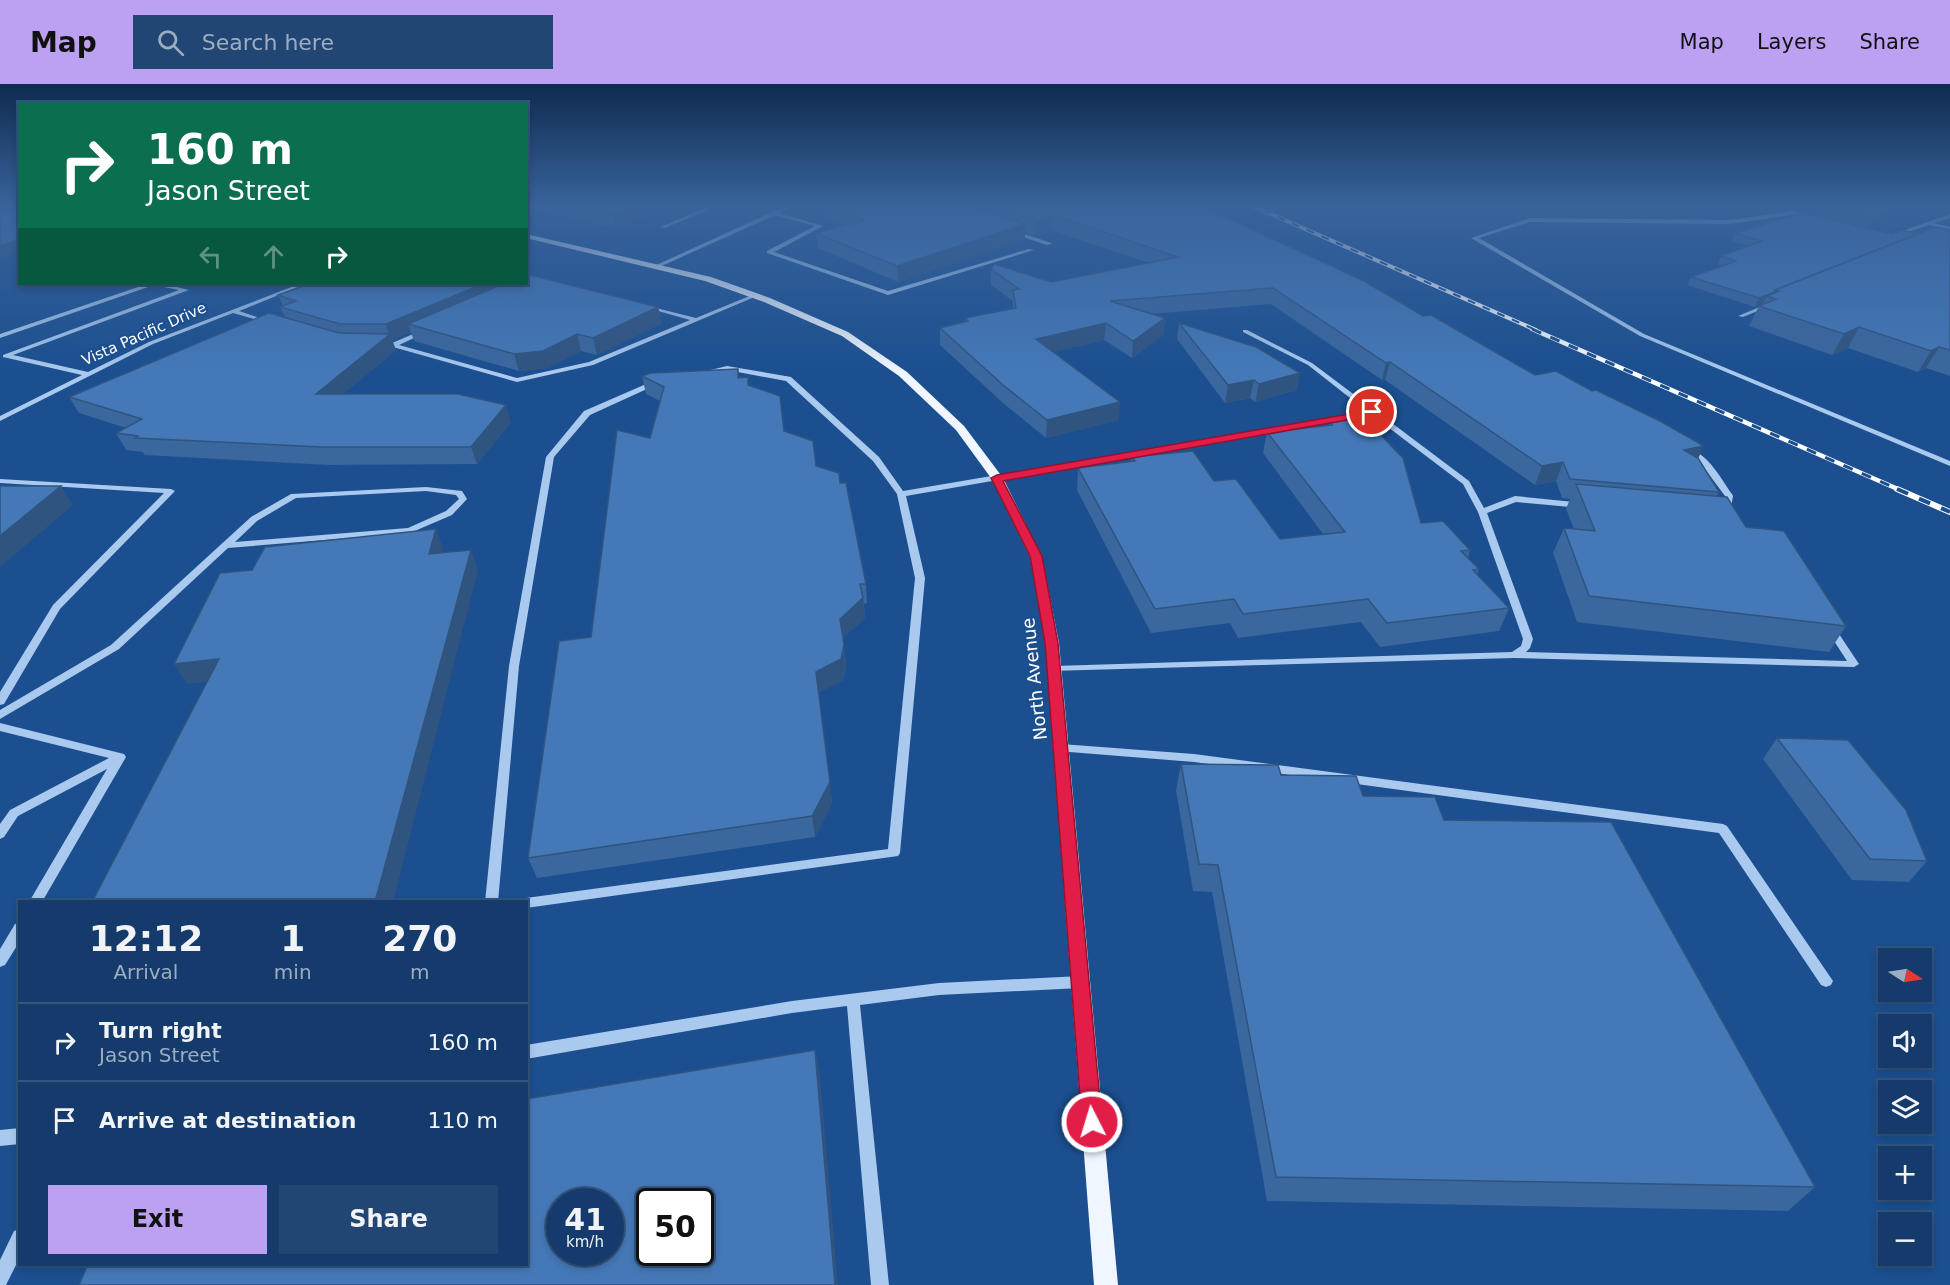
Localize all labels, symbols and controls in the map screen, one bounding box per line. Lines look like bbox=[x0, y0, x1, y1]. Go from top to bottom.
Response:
search box bbox=[133, 15, 553, 69]
text: Map bbox=[30, 26, 97, 59]
icon: search bbox=[154, 26, 187, 59]
text: Search here bbox=[202, 30, 334, 55]
text: Map bbox=[1680, 30, 1724, 54]
text: Layers bbox=[1757, 30, 1826, 54]
text: Share bbox=[1859, 30, 1920, 54]
text: 160 m bbox=[147, 125, 293, 174]
icon: right bbox=[48, 126, 126, 204]
text: Jason Street bbox=[147, 175, 310, 206]
icon: left bbox=[194, 240, 227, 273]
icon: ahead bbox=[257, 240, 290, 273]
icon: right bbox=[320, 240, 353, 273]
street label: Vista Pacific Drive bbox=[79, 298, 209, 370]
pin bbox=[1346, 386, 1397, 437]
icon: arrive bbox=[1355, 395, 1388, 428]
street label: North Avenue bbox=[1017, 617, 1051, 741]
text: 12:12 bbox=[89, 918, 203, 959]
text: 1 bbox=[280, 918, 305, 959]
text: 270 bbox=[382, 918, 457, 959]
north arrow bbox=[1878, 948, 1932, 1002]
map controls bbox=[1878, 948, 1932, 1266]
text: Arrival bbox=[113, 960, 178, 984]
text: min bbox=[274, 960, 312, 984]
text: m bbox=[410, 960, 430, 984]
button: sound bbox=[1878, 1014, 1932, 1068]
text: Turn right bbox=[99, 1018, 222, 1043]
icon: right bbox=[48, 1026, 81, 1059]
text: 160 m bbox=[428, 1030, 498, 1055]
text: Jason Street bbox=[99, 1043, 220, 1067]
button: layers bbox=[1878, 1080, 1932, 1134]
position arrow bbox=[1060, 1090, 1124, 1154]
icon: arrive bbox=[48, 1104, 81, 1137]
text: Arrive at destination bbox=[99, 1108, 356, 1133]
text: 110 m bbox=[428, 1108, 498, 1133]
button: + bbox=[1878, 1146, 1932, 1200]
button: Exit bbox=[48, 1185, 267, 1254]
button: Share bbox=[279, 1185, 498, 1254]
speed limit sign: 50 bbox=[636, 1188, 714, 1266]
text: 41 bbox=[564, 1202, 606, 1237]
button: − bbox=[1878, 1212, 1932, 1266]
text: km/h bbox=[566, 1233, 604, 1251]

